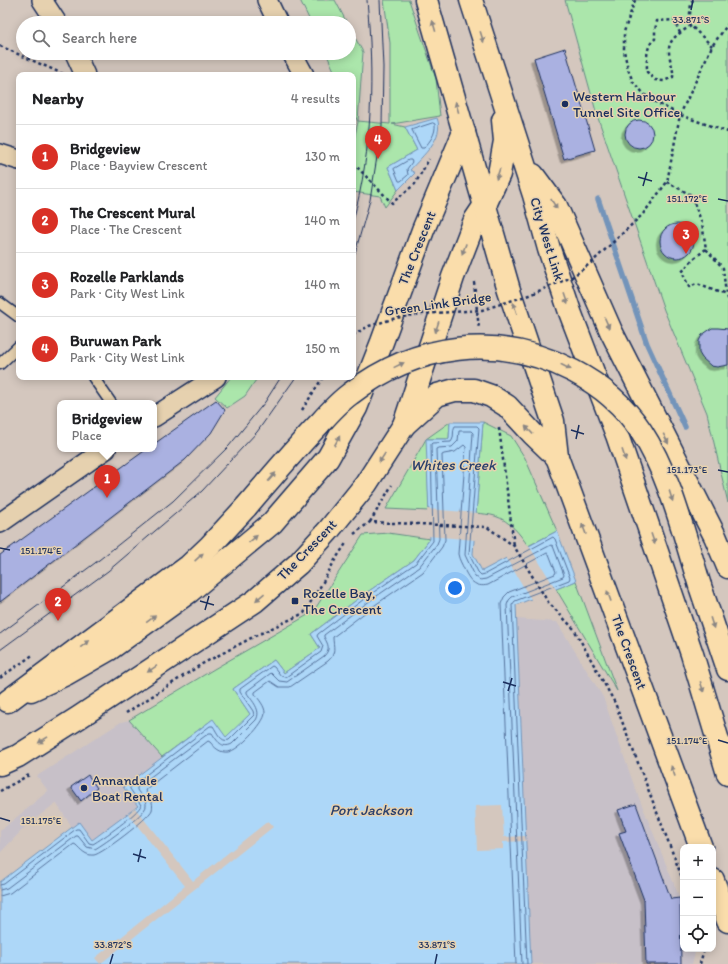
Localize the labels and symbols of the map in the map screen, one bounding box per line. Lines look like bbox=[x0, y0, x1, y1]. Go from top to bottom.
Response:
text: 33.871°S bbox=[672, 13, 710, 26]
one-way arrow bbox=[431, 20, 437, 32]
one-way arrow bbox=[480, 32, 486, 44]
place label: Western Harbour Tunnel Site Office bbox=[573, 88, 681, 121]
marker: Western Harbour Tunnel Site Office bbox=[560, 99, 570, 109]
one-way arrow bbox=[454, 101, 460, 113]
pin: 4 bbox=[365, 126, 391, 159]
one-way arrow bbox=[495, 169, 501, 181]
text: 151.172°E bbox=[667, 192, 708, 205]
street label: City West Link bbox=[526, 195, 568, 283]
one-way arrow bbox=[550, 199, 558, 209]
street label: The Crescent bbox=[394, 208, 440, 288]
pin: 3 bbox=[673, 221, 699, 254]
one-way arrow bbox=[461, 243, 467, 255]
street label: Green Link Bridge bbox=[384, 288, 493, 320]
one-way arrow bbox=[563, 294, 569, 306]
one-way arrow bbox=[512, 302, 518, 314]
one-way arrow bbox=[604, 317, 610, 328]
one-way arrow bbox=[434, 322, 440, 334]
one-way arrow bbox=[394, 361, 405, 368]
one-way arrow bbox=[560, 364, 572, 371]
one-way arrow bbox=[524, 425, 533, 435]
one-way arrow bbox=[663, 433, 669, 444]
one-way arrow bbox=[334, 435, 341, 447]
one-way arrow bbox=[621, 449, 627, 461]
one-way arrow bbox=[379, 452, 386, 464]
water label: Whites Creek bbox=[410, 456, 497, 474]
text: 151.173°E bbox=[667, 463, 708, 476]
pin: 1 bbox=[94, 465, 120, 498]
one-way arrow bbox=[267, 472, 276, 482]
one-way arrow bbox=[668, 491, 674, 503]
street label: The Crescent bbox=[274, 516, 340, 584]
one-way arrow bbox=[580, 522, 586, 534]
one-way arrow bbox=[650, 533, 656, 545]
one-way arrow bbox=[248, 535, 259, 544]
text: 151.174°E bbox=[20, 544, 62, 557]
one-way arrow bbox=[194, 552, 204, 562]
your location bbox=[445, 578, 465, 598]
place label: Rozelle Bay, The Crescent bbox=[303, 585, 381, 618]
pin: 2 bbox=[45, 588, 71, 621]
one-way arrow bbox=[605, 590, 611, 602]
one-way arrow bbox=[255, 592, 265, 601]
marker: Rozelle Bay, The Crescent bbox=[290, 596, 300, 606]
street label: The Crescent bbox=[608, 612, 650, 692]
one-way arrow bbox=[146, 615, 157, 624]
one-way arrow bbox=[710, 617, 716, 629]
one-way arrow bbox=[79, 640, 90, 649]
one-way arrow bbox=[147, 665, 157, 673]
one-way arrow bbox=[699, 681, 705, 693]
text: 151.174°E bbox=[666, 734, 708, 747]
one-way arrow bbox=[38, 736, 48, 744]
one-way arrow bbox=[669, 765, 675, 777]
place label: Annandale Boat Rental bbox=[92, 772, 163, 805]
marker: Annandale Boat Rental bbox=[79, 783, 89, 793]
water label: Port Jackson bbox=[330, 801, 413, 819]
text: 151.175°E bbox=[21, 814, 62, 827]
text: 33.872°S bbox=[94, 938, 132, 951]
text: 33.871°S bbox=[418, 938, 456, 951]

